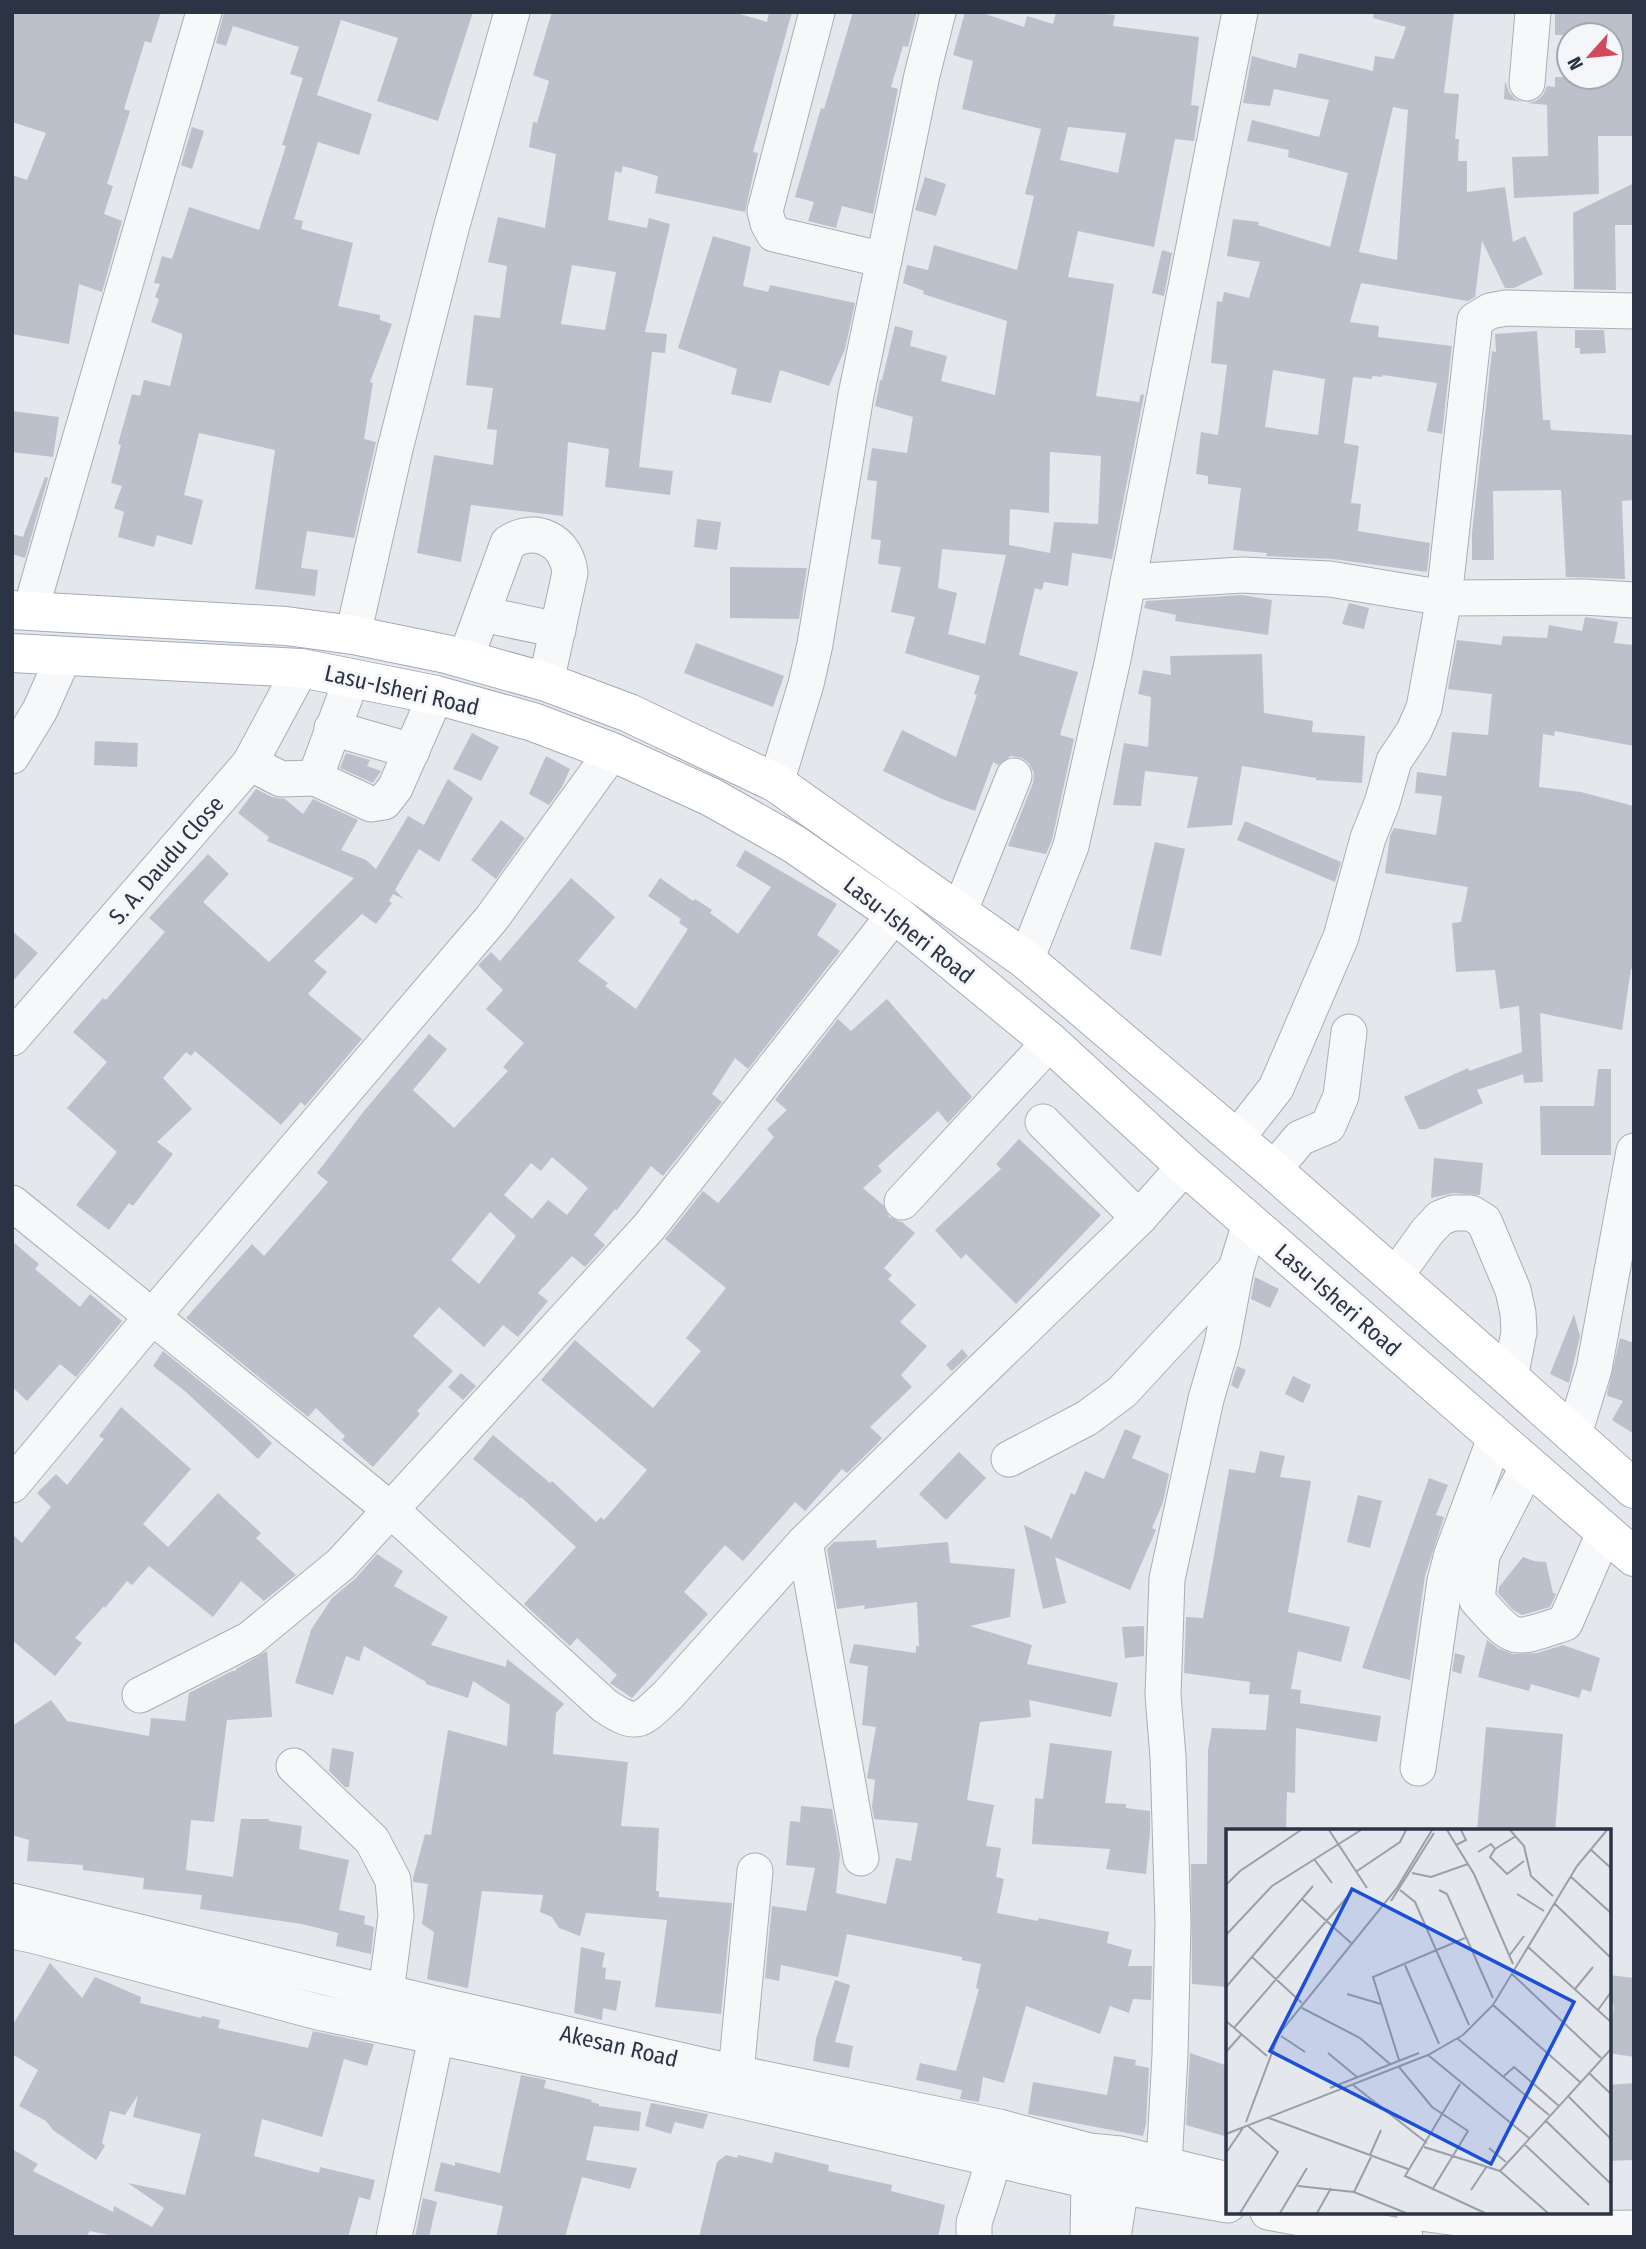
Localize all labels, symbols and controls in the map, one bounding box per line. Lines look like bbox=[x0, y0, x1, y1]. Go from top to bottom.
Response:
north arrow bbox=[1555, 21, 1625, 91]
text: N bbox=[1562, 53, 1588, 74]
street label: Lasu-Isheri Road bbox=[322, 659, 482, 721]
street label: S. A. Daudu Close bbox=[103, 790, 229, 930]
street label: Lasu-Isheri Road bbox=[838, 870, 980, 990]
street label: Lasu-Isheri Road bbox=[1269, 1238, 1407, 1362]
inset map bbox=[1226, 1829, 1611, 2214]
street label: Akesan Road bbox=[557, 2019, 681, 2073]

